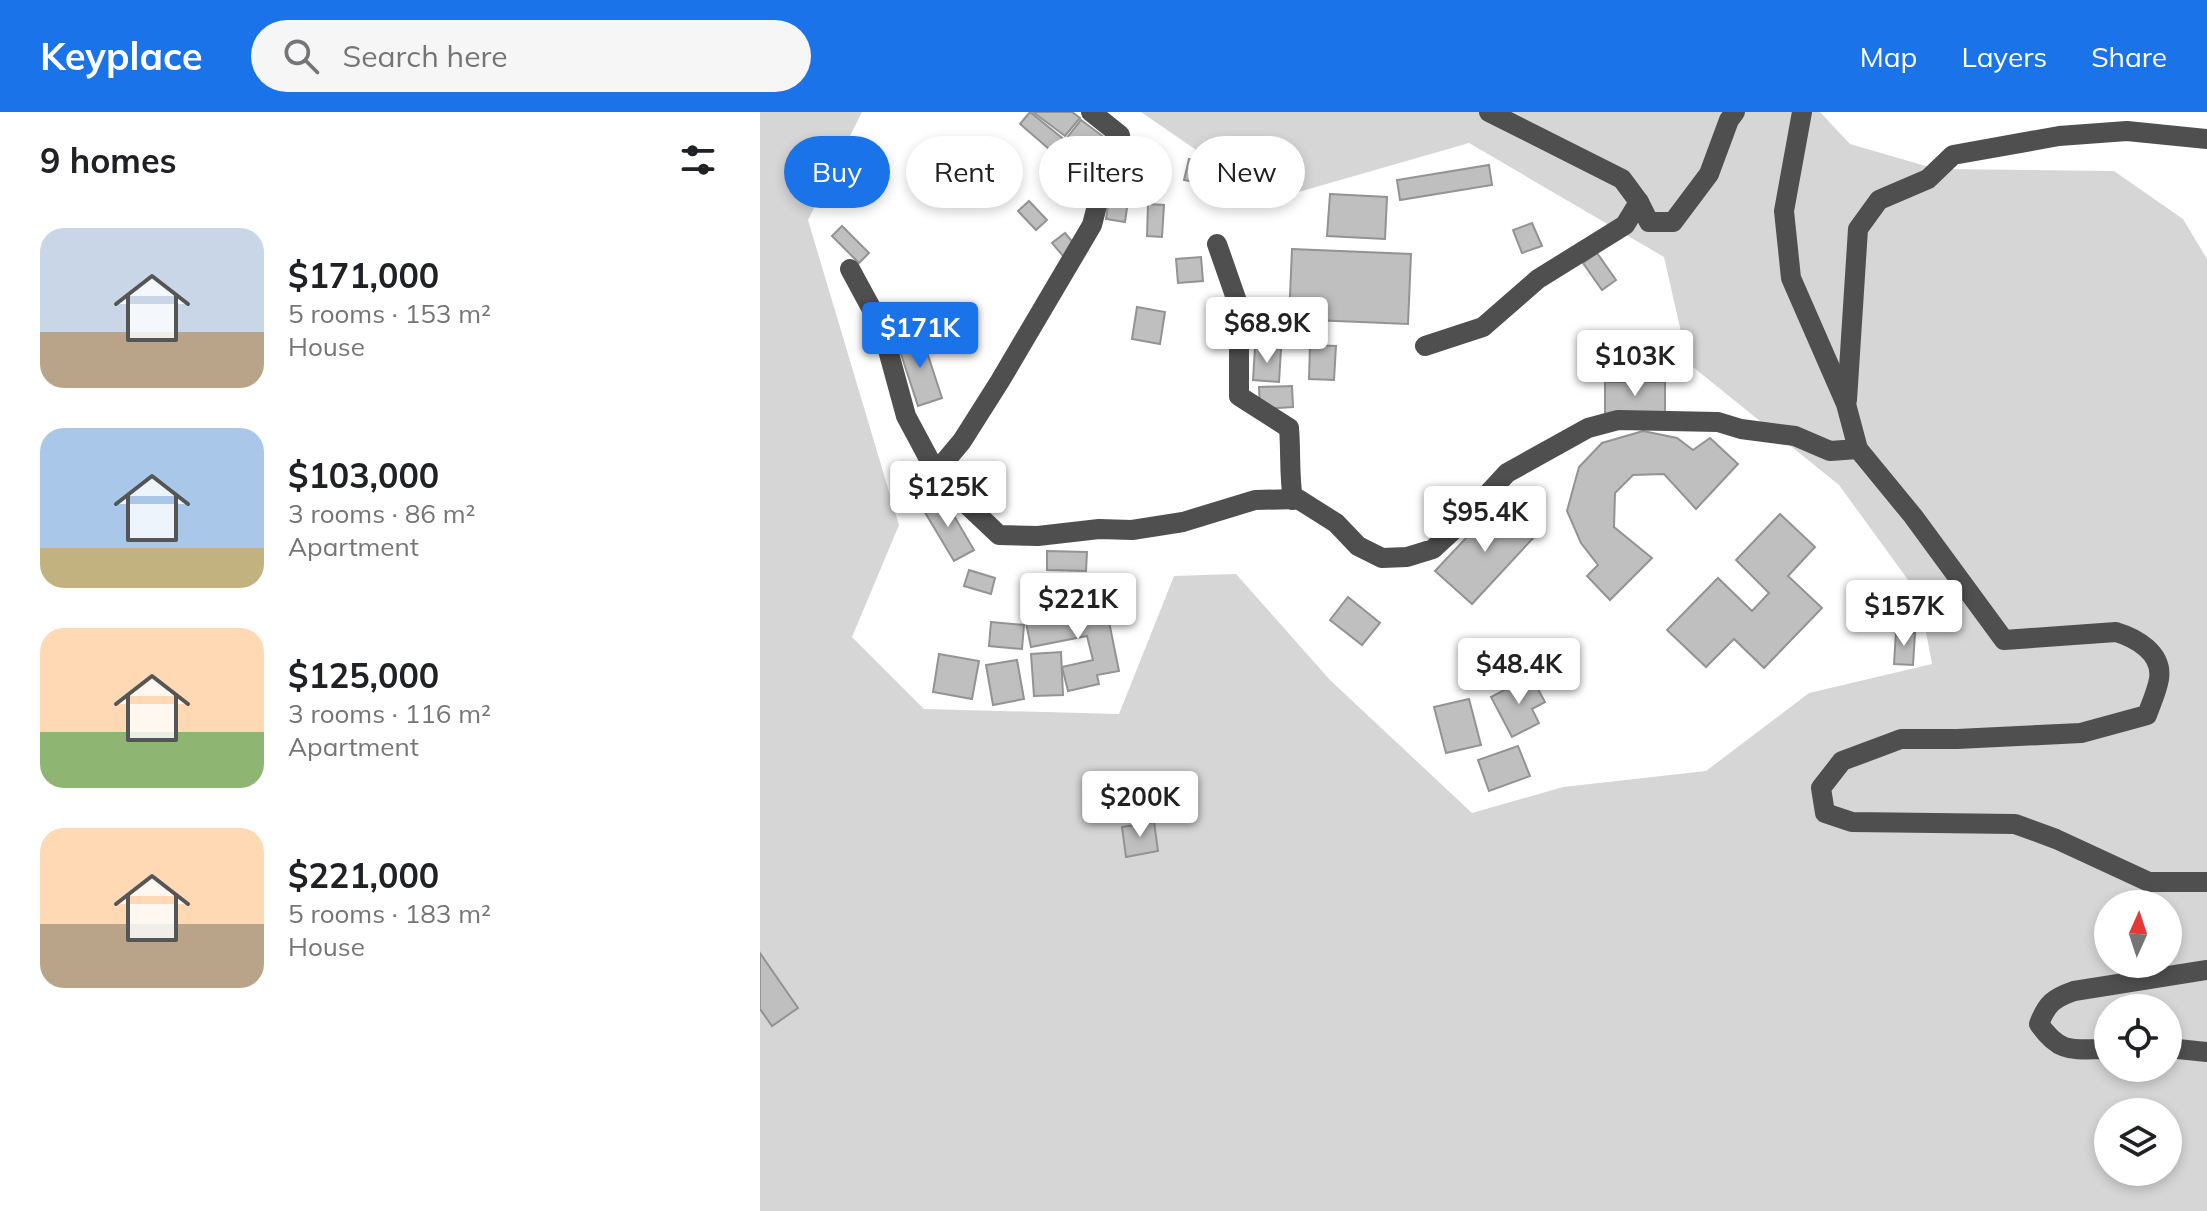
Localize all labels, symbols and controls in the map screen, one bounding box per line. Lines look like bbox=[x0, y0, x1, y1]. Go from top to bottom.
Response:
search box bbox=[251, 20, 811, 92]
text: Keyplace bbox=[40, 32, 203, 80]
icon: search bbox=[279, 34, 323, 78]
text: Search here bbox=[343, 37, 508, 75]
text: Map bbox=[1860, 39, 1917, 74]
text: Layers bbox=[1961, 39, 2047, 74]
text: Share bbox=[2091, 39, 2167, 74]
chip: Buy bbox=[784, 136, 890, 208]
chip: Rent bbox=[906, 136, 1023, 208]
chip: Filters bbox=[1039, 136, 1172, 208]
chip: New bbox=[1188, 136, 1305, 208]
icon: filters bbox=[676, 138, 720, 182]
text: 9 homes bbox=[40, 139, 177, 182]
text: $171,000 bbox=[288, 254, 439, 297]
icon: home bbox=[104, 260, 200, 356]
text: 5 rooms · 153 m² bbox=[288, 297, 491, 330]
pin: $68.9K bbox=[1202, 297, 1332, 365]
pin: $171K bbox=[864, 302, 976, 370]
text: $68.9K bbox=[1224, 306, 1310, 339]
text: $171K bbox=[880, 311, 960, 344]
text: House bbox=[288, 330, 365, 363]
pin: $103K bbox=[1579, 330, 1691, 398]
text: $103K bbox=[1595, 339, 1675, 372]
text: $103,000 bbox=[288, 454, 439, 497]
icon: home bbox=[104, 460, 200, 556]
pin: $125K bbox=[892, 461, 1004, 529]
text: $125K bbox=[908, 470, 988, 503]
pin: $95.4K bbox=[1420, 486, 1550, 554]
text: $95.4K bbox=[1442, 495, 1528, 528]
text: 3 rooms · 86 m² bbox=[288, 497, 475, 530]
text: Apartment bbox=[288, 530, 419, 563]
pin: $221K bbox=[1022, 573, 1134, 641]
pin: $157K bbox=[1848, 580, 1960, 648]
text: $221K bbox=[1038, 582, 1118, 615]
text: $157K bbox=[1864, 589, 1944, 622]
pin: $48.4K bbox=[1454, 638, 1584, 706]
text: $48.4K bbox=[1476, 647, 1562, 680]
text: $125,000 bbox=[288, 654, 439, 697]
icon: home bbox=[104, 660, 200, 756]
text: 3 rooms · 116 m² bbox=[288, 697, 491, 730]
text: Apartment bbox=[288, 730, 419, 763]
pin: $200K bbox=[1084, 771, 1196, 839]
text: $200K bbox=[1100, 780, 1180, 813]
text: $221,000 bbox=[288, 854, 439, 897]
icon: home bbox=[104, 860, 200, 956]
north arrow bbox=[2094, 890, 2182, 978]
map controls bbox=[2094, 890, 2182, 1186]
text: 5 rooms · 183 m² bbox=[288, 897, 491, 930]
text: House bbox=[288, 930, 365, 963]
button: locate bbox=[2094, 994, 2182, 1082]
button: layers bbox=[2094, 1098, 2182, 1186]

